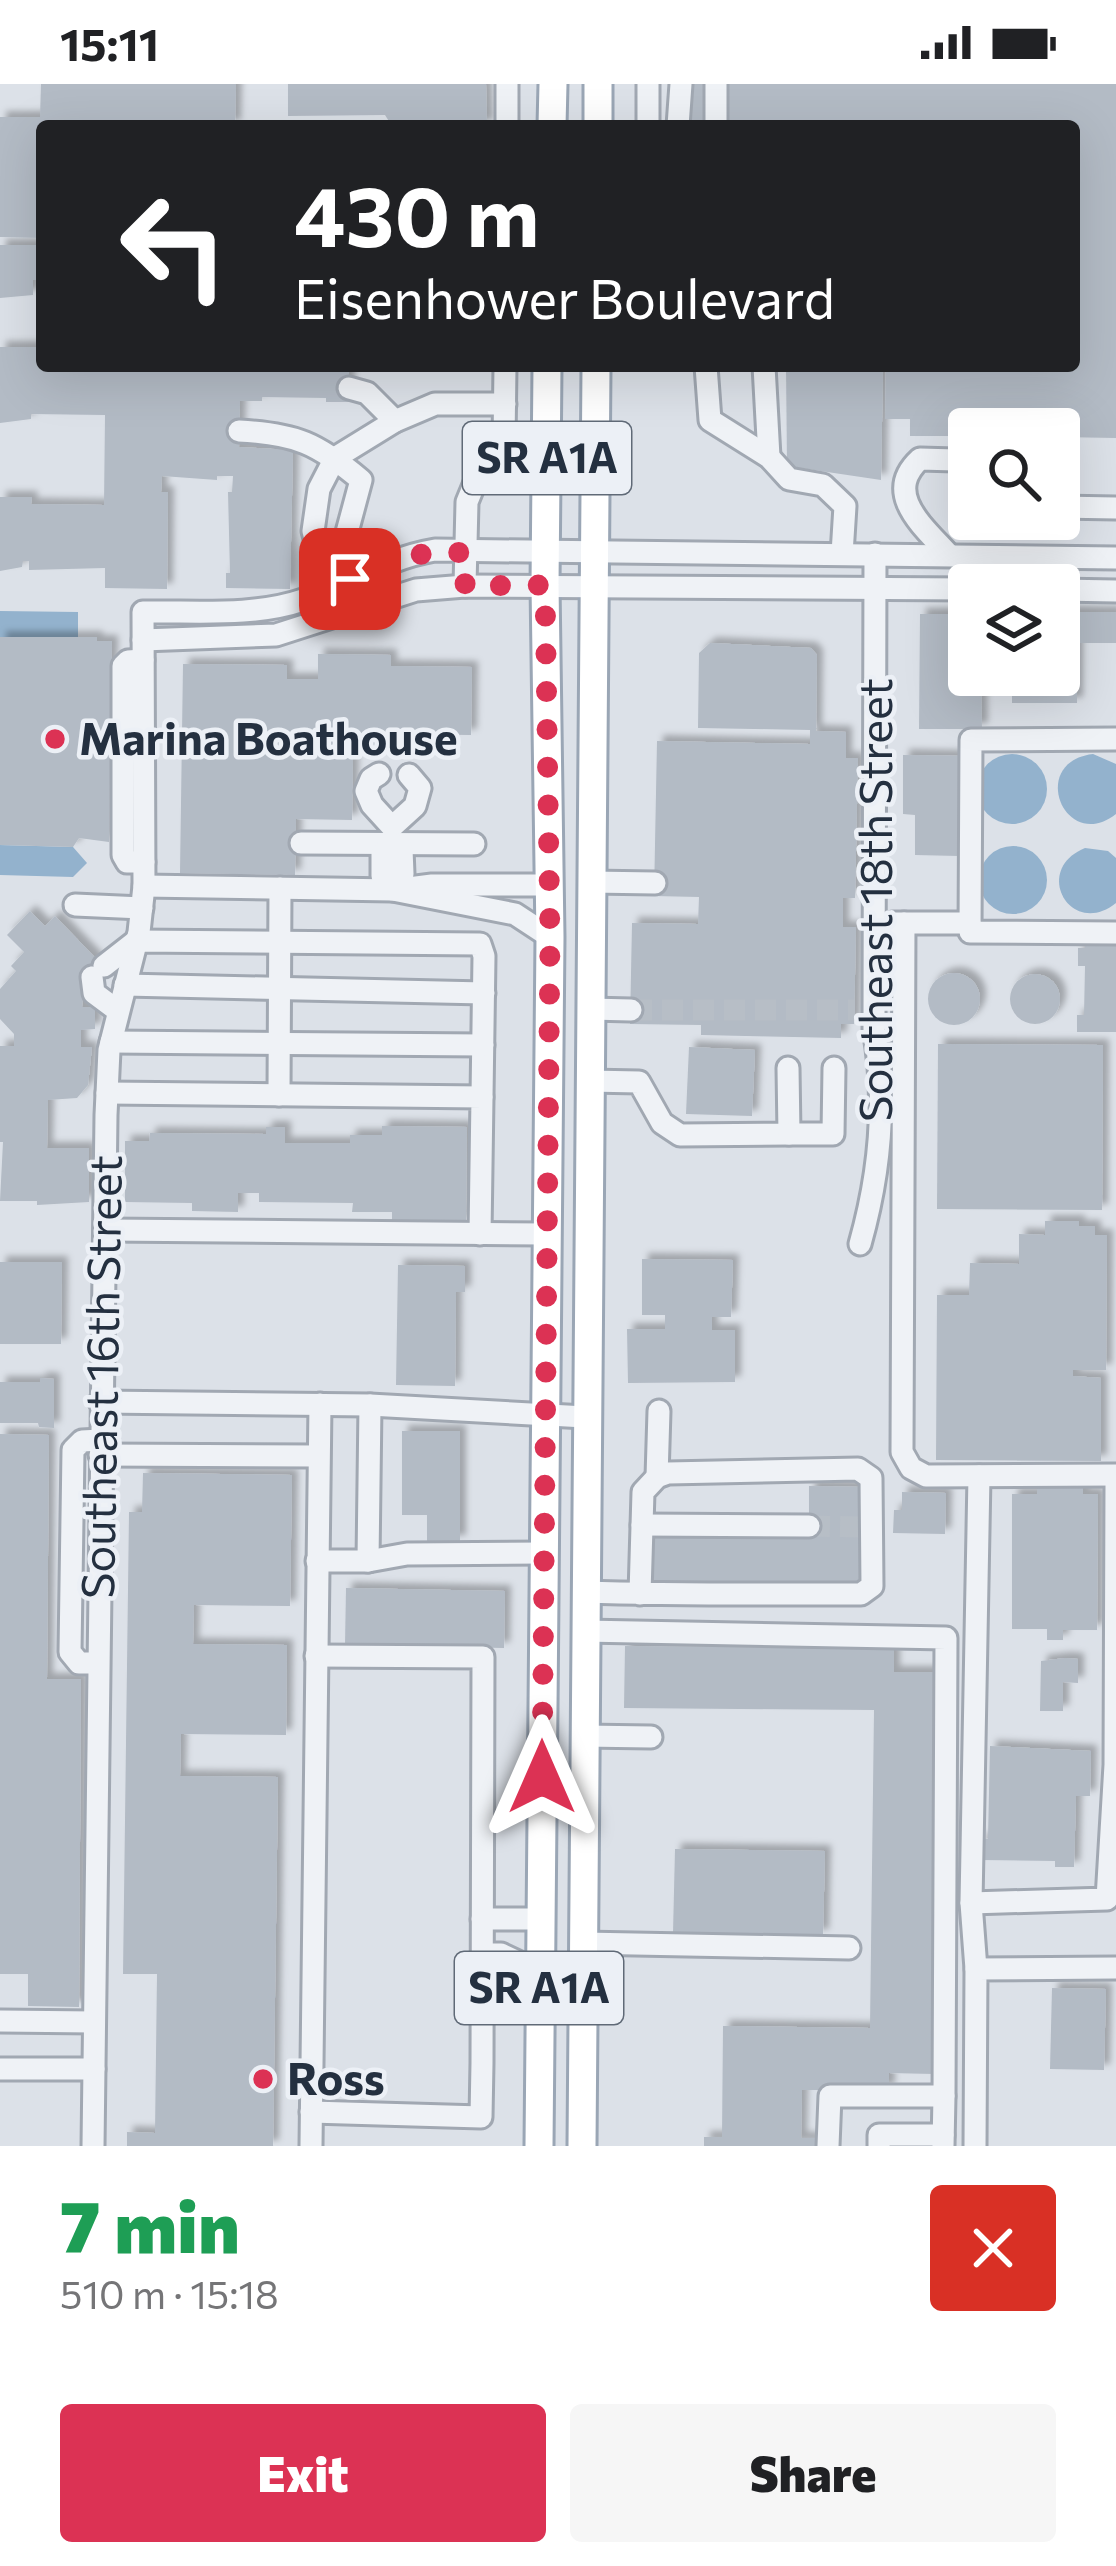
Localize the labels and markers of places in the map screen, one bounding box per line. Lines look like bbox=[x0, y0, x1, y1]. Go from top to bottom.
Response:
pin bbox=[299, 528, 401, 630]
place label: Marina Boathouse bbox=[79, 709, 458, 764]
marker: Marina Boathouse bbox=[42, 726, 68, 752]
place label: Ross bbox=[287, 2049, 385, 2104]
marker: Ross bbox=[250, 2066, 276, 2092]

